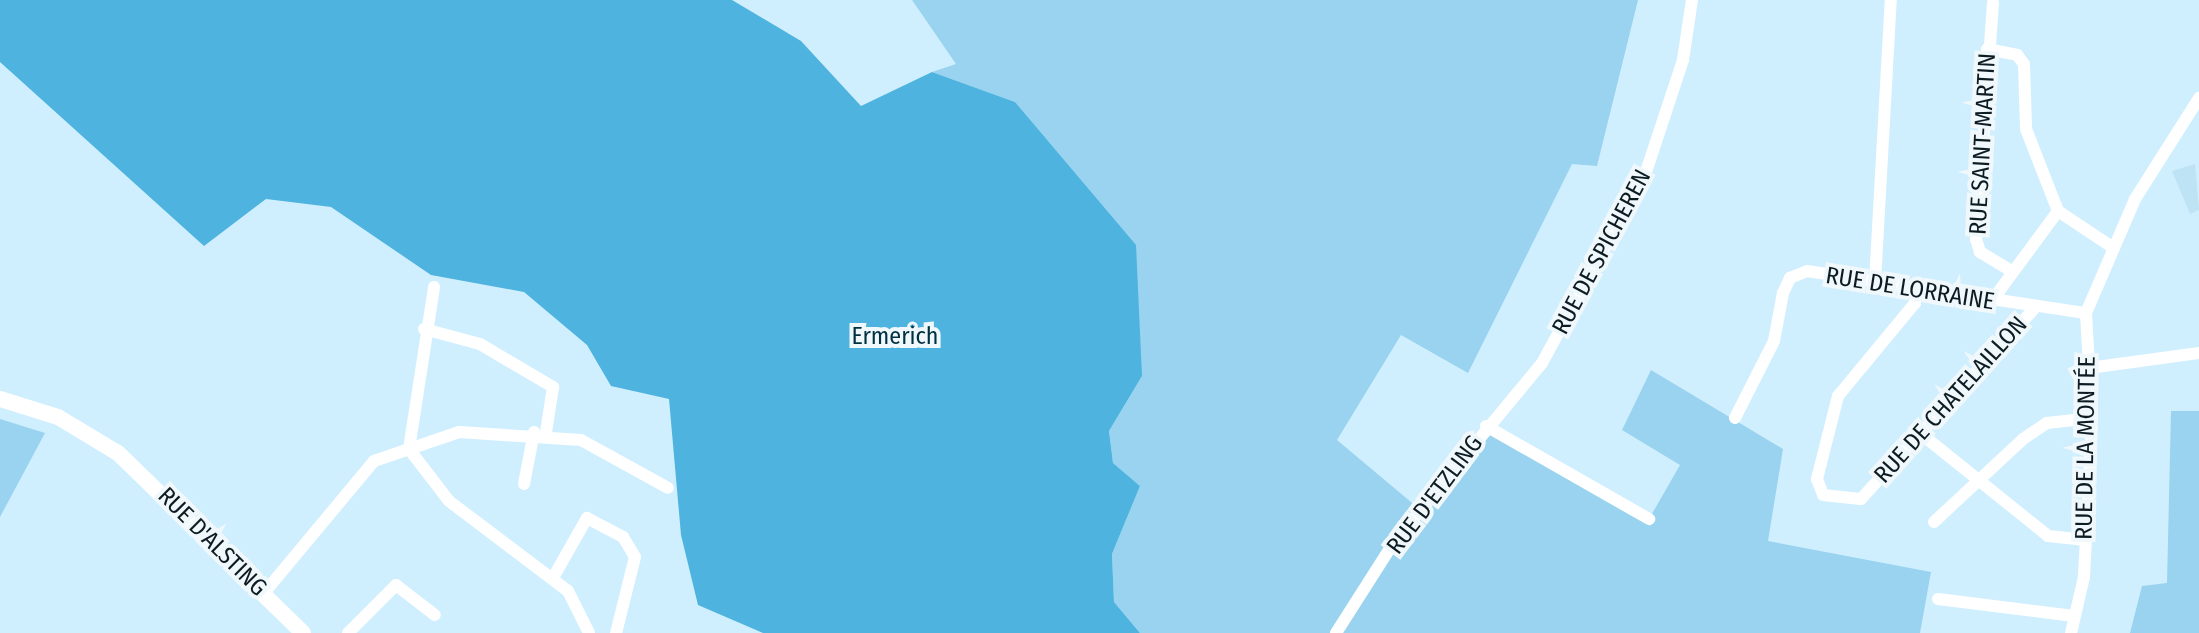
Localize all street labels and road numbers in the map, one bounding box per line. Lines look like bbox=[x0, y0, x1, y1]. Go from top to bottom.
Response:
street label: RUE SAINT-MARTIN bbox=[1964, 52, 2002, 236]
street label: RUE DE SPICHEREN bbox=[1546, 165, 1658, 339]
street label: RUE DE LORRAINE bbox=[1824, 261, 1996, 317]
street label: RUE DE CHATELAILLON bbox=[1868, 311, 2034, 489]
street label: RUE DE LA MONTÉE bbox=[2070, 356, 2102, 540]
street label: RUE D'ETZLING bbox=[1381, 430, 1489, 560]
street label: RUE D'ALSTING bbox=[152, 482, 272, 602]

